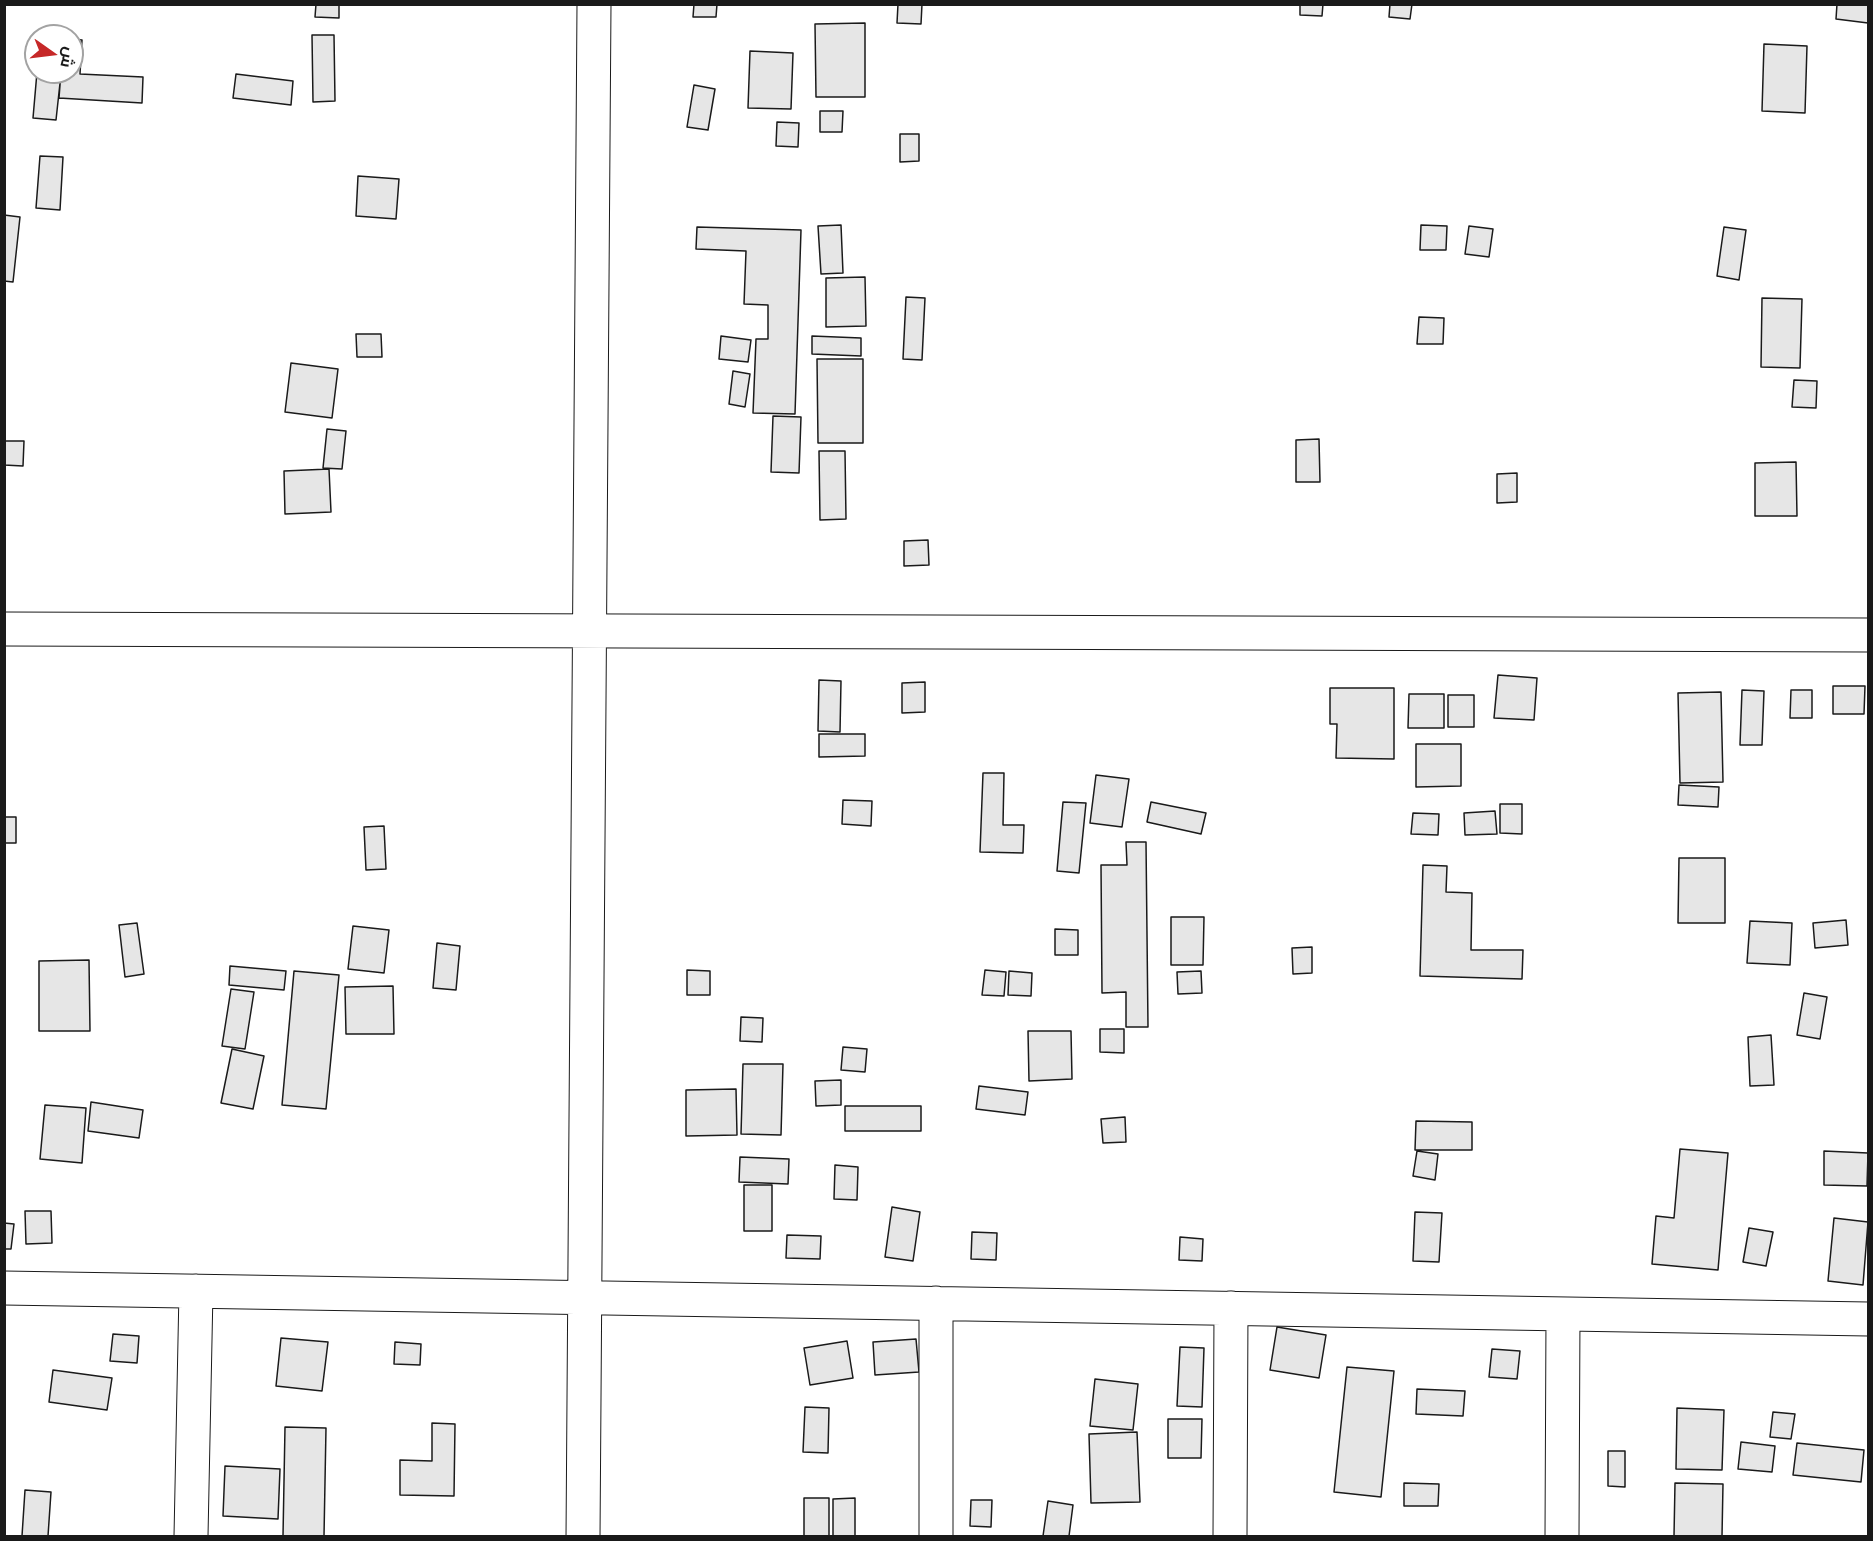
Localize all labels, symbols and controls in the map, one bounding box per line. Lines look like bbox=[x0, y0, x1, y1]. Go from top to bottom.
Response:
north arrow bbox=[24, 24, 84, 84]
text: ش bbox=[55, 45, 84, 71]

